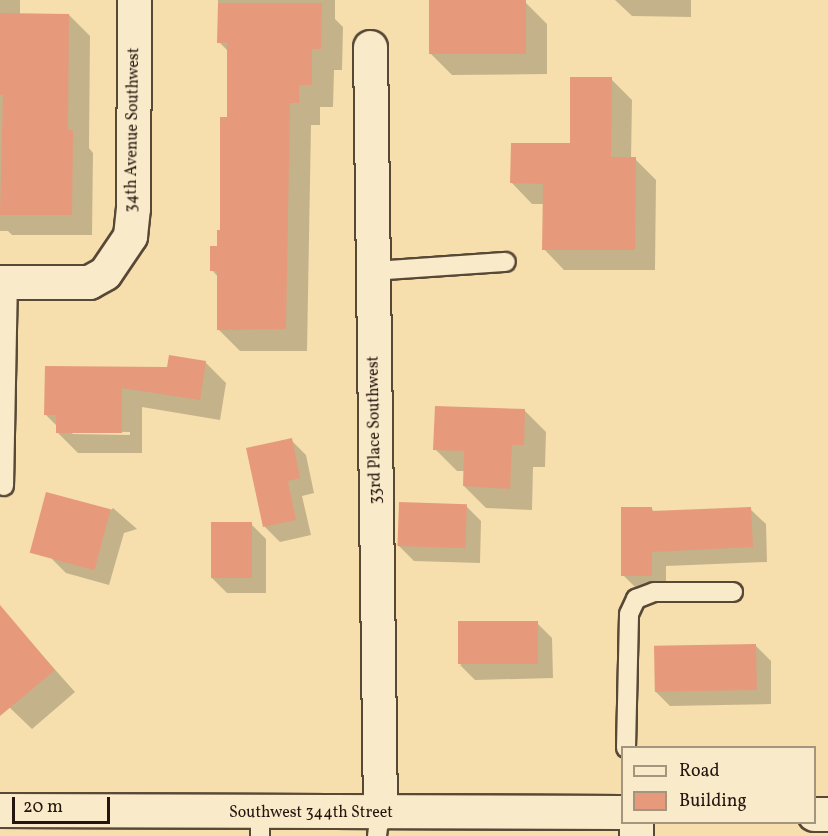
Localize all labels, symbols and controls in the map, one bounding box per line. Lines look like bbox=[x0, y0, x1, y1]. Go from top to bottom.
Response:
street label: 34th Avenue Southwest bbox=[122, 47, 144, 213]
street label: 33rd Place Southwest bbox=[364, 356, 386, 504]
legend bbox=[621, 746, 816, 824]
text: Road bbox=[679, 759, 720, 784]
scale bar bbox=[15, 785, 112, 823]
text: Building bbox=[679, 789, 747, 814]
text: 20 m bbox=[23, 795, 63, 820]
street label: Southwest 344th Street bbox=[229, 803, 393, 823]

